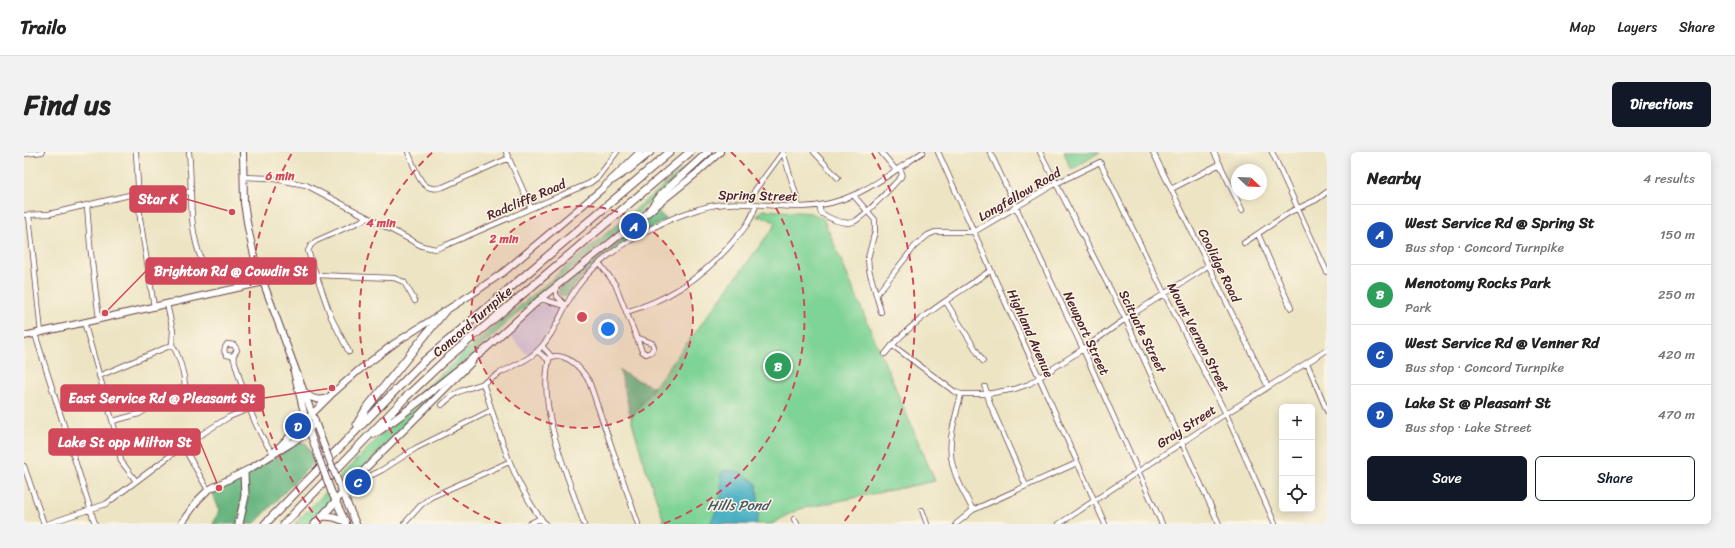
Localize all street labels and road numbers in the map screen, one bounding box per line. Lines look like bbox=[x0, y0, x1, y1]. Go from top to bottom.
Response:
street label: Longfellow Road bbox=[973, 161, 1066, 228]
street label: Radcliffe Road bbox=[483, 172, 570, 226]
street label: Spring Street bbox=[718, 183, 798, 208]
street label: Coolidge Road bbox=[1192, 224, 1248, 307]
street label: Mount Vernon Street bbox=[1161, 278, 1236, 397]
street label: Concord Turnpike bbox=[427, 280, 518, 363]
street label: Highland Avenue bbox=[1001, 285, 1061, 382]
street label: Scituate Street bbox=[1112, 286, 1173, 377]
street label: Newport Street bbox=[1057, 287, 1116, 379]
street label: Gray Street bbox=[1152, 398, 1221, 454]

